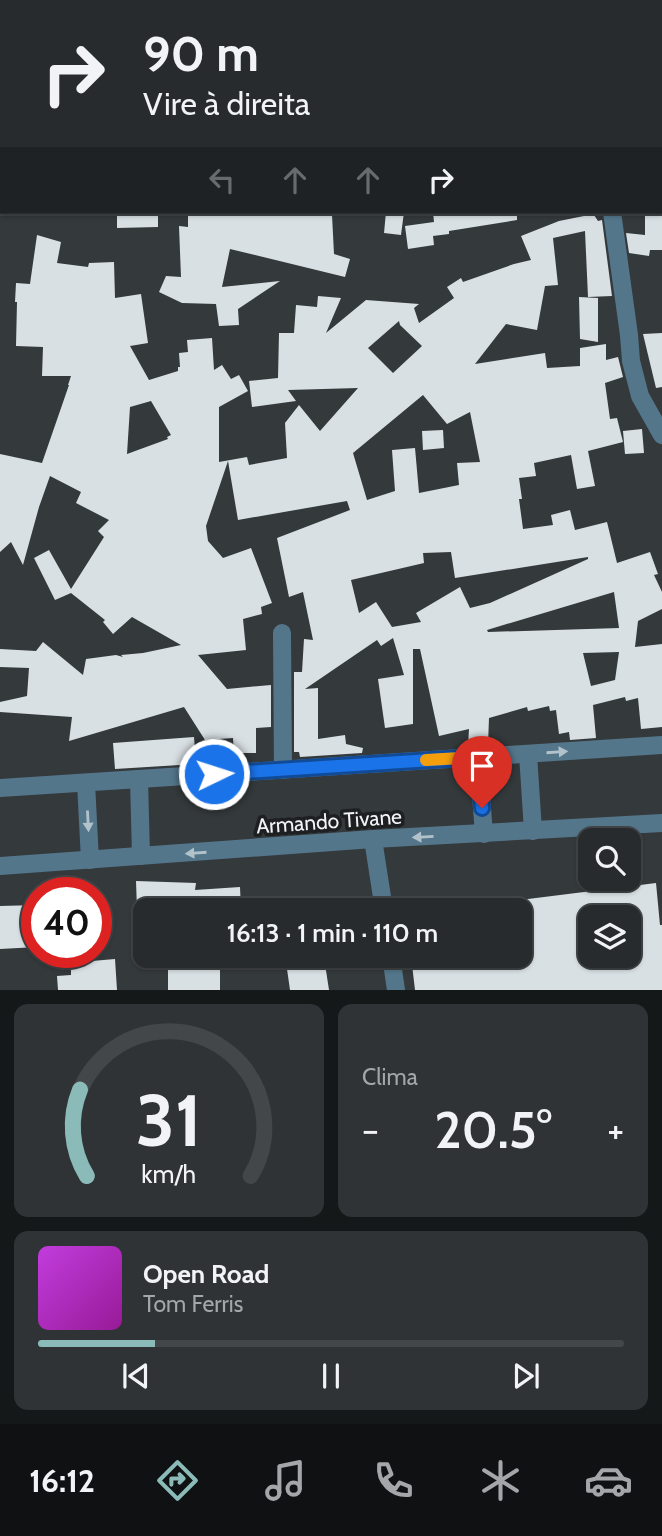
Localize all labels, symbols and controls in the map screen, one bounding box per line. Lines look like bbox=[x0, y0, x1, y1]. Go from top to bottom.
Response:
text: 90 m bbox=[143, 24, 259, 83]
icon: right bbox=[28, 28, 119, 119]
text: Vire à direita bbox=[143, 84, 310, 123]
icon: left bbox=[203, 161, 241, 199]
icon: ahead bbox=[276, 161, 314, 199]
icon: ahead bbox=[349, 161, 387, 199]
icon: right bbox=[422, 161, 460, 199]
pin bbox=[452, 736, 512, 808]
position arrow bbox=[177, 737, 251, 811]
one-way arrow bbox=[546, 746, 568, 757]
icon: arrive bbox=[463, 747, 501, 785]
street label: Armando Tivane bbox=[255, 803, 403, 839]
one-way arrow bbox=[82, 810, 93, 832]
map controls bbox=[578, 828, 641, 968]
button: search bbox=[578, 828, 641, 891]
one-way arrow bbox=[411, 832, 433, 843]
one-way arrow bbox=[185, 848, 207, 859]
speed limit sign: 40 bbox=[21, 877, 112, 968]
button: layers bbox=[578, 905, 641, 968]
text: 16:13 · 1 min · 110 m bbox=[227, 917, 438, 949]
text: Clima bbox=[362, 1063, 418, 1091]
text: 31 bbox=[136, 1077, 202, 1165]
text: 20.5° bbox=[434, 1098, 552, 1161]
text: − bbox=[362, 1106, 379, 1153]
text: + bbox=[607, 1106, 624, 1153]
text: km/h bbox=[142, 1159, 196, 1189]
text: Open Road bbox=[143, 1258, 269, 1290]
text: Tom Ferris bbox=[143, 1290, 243, 1318]
icon: previous bbox=[117, 1357, 155, 1395]
icon: pause bbox=[312, 1357, 350, 1395]
icon: next bbox=[507, 1357, 545, 1395]
icon: directions bbox=[153, 1456, 202, 1505]
icon: music bbox=[261, 1456, 310, 1505]
icon: phone bbox=[369, 1456, 418, 1505]
icon: climate bbox=[476, 1456, 525, 1505]
icon: car bbox=[584, 1456, 633, 1505]
text: 16:12 bbox=[29, 1461, 95, 1500]

